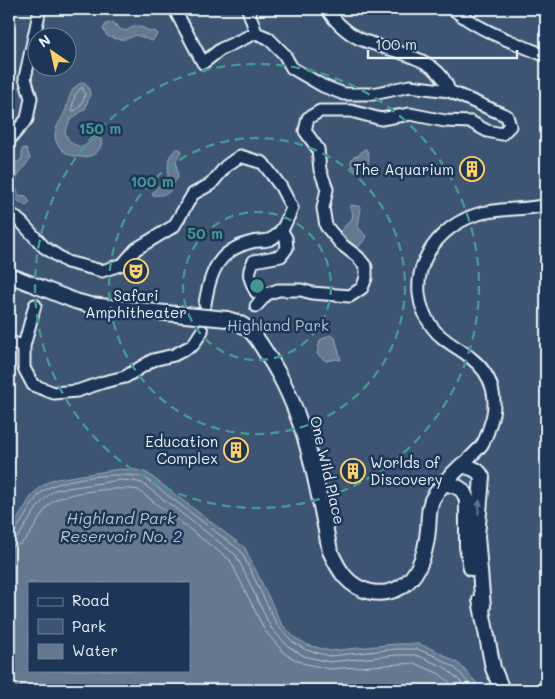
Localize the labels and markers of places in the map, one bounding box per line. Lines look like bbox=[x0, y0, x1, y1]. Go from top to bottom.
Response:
building icon: The Aquarium bbox=[459, 156, 485, 182]
place label: The Aquarium bbox=[353, 159, 454, 179]
theatre icon: Safari Amphitheater bbox=[123, 258, 149, 284]
centre of rings bbox=[248, 277, 266, 295]
place label: Safari Amphitheater bbox=[85, 285, 187, 322]
place label: Education Complex bbox=[145, 431, 218, 468]
building icon: Education Complex bbox=[223, 437, 249, 463]
place label: Worlds of Discovery bbox=[370, 452, 443, 489]
building icon: Worlds of Discovery bbox=[340, 458, 366, 484]

